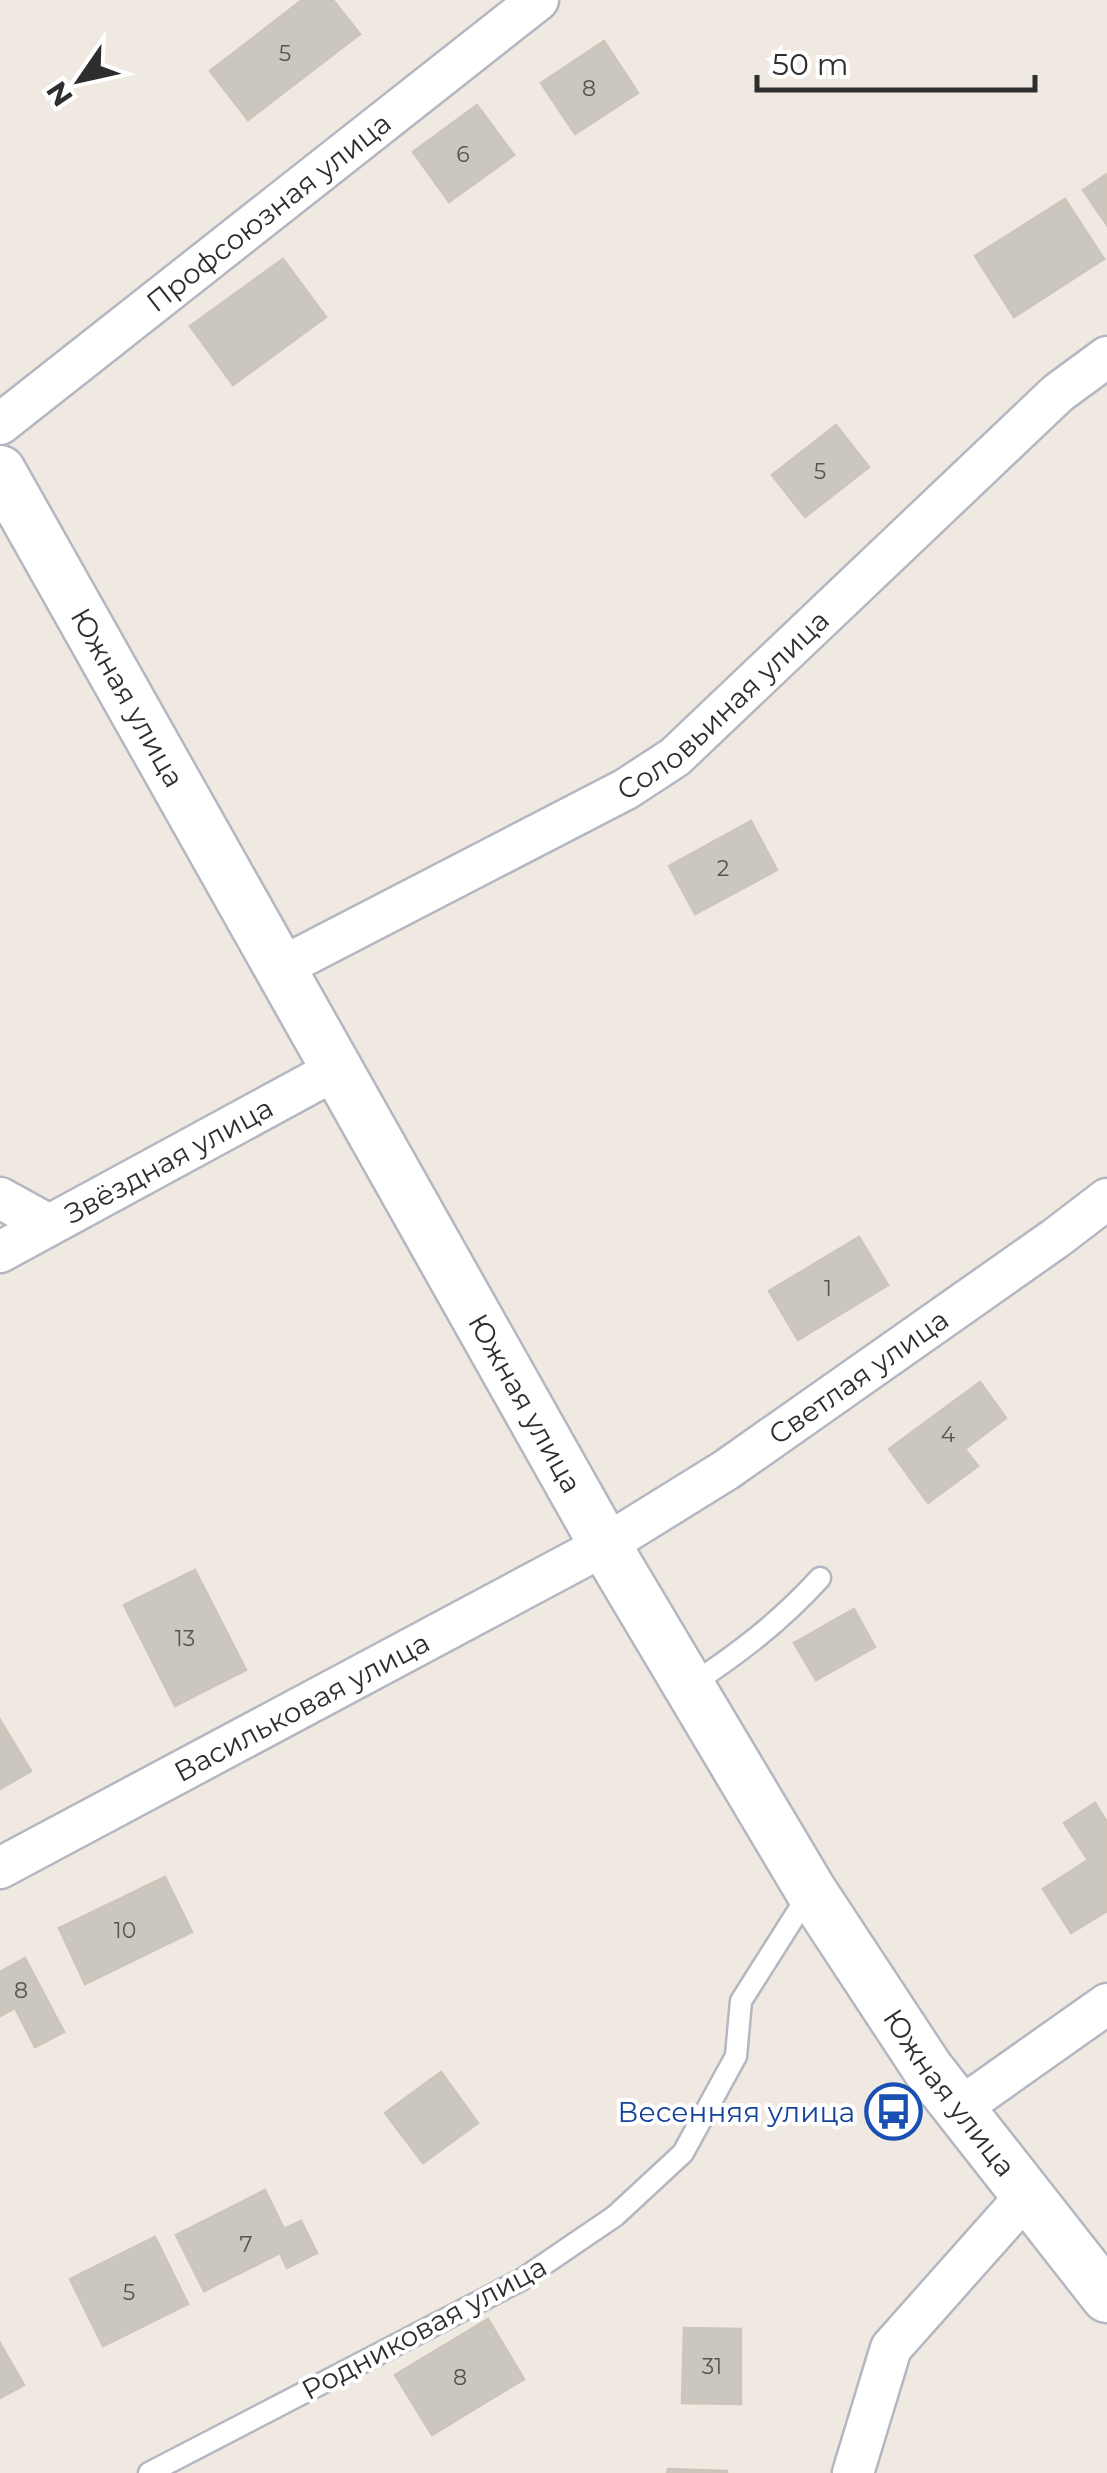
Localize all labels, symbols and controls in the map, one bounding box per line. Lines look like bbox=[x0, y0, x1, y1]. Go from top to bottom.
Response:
north arrow bbox=[30, 30, 130, 130]
scale bar bbox=[757, 30, 1034, 92]
house number: 5 bbox=[279, 40, 291, 67]
text: 50 m bbox=[772, 46, 849, 83]
text: N bbox=[39, 75, 80, 113]
house number: 8 bbox=[582, 75, 596, 102]
street label: Профсоюзная улица bbox=[140, 106, 398, 319]
house number: 6 bbox=[456, 141, 470, 168]
house number: 5 bbox=[814, 458, 826, 485]
street label: Южная улица bbox=[64, 602, 192, 793]
street label: Соловьиная улица bbox=[610, 603, 836, 807]
house number: 2 bbox=[717, 855, 729, 882]
street label: Звёздная улица bbox=[59, 1090, 279, 1231]
house number: 1 bbox=[824, 1275, 832, 1302]
street label: Светлая улица bbox=[762, 1302, 955, 1452]
street label: Южная улица bbox=[461, 1308, 589, 1499]
house number: 4 bbox=[941, 1421, 956, 1448]
street label: Васильковая улица bbox=[168, 1625, 435, 1789]
house number: 13 bbox=[175, 1625, 195, 1652]
house number: 10 bbox=[114, 1917, 136, 1944]
house number: 8 bbox=[14, 1977, 28, 2004]
street label: Южная улица bbox=[876, 2002, 1023, 2183]
bus stop icon: Весенняя улица bbox=[864, 2082, 924, 2142]
place label: Весенняя улица bbox=[617, 2095, 855, 2129]
house number: 7 bbox=[240, 2231, 253, 2258]
street label: Родниковая улица bbox=[296, 2249, 552, 2407]
house number: 5 bbox=[123, 2279, 135, 2306]
house number: 31 bbox=[702, 2353, 722, 2380]
house number: 8 bbox=[453, 2364, 467, 2391]

